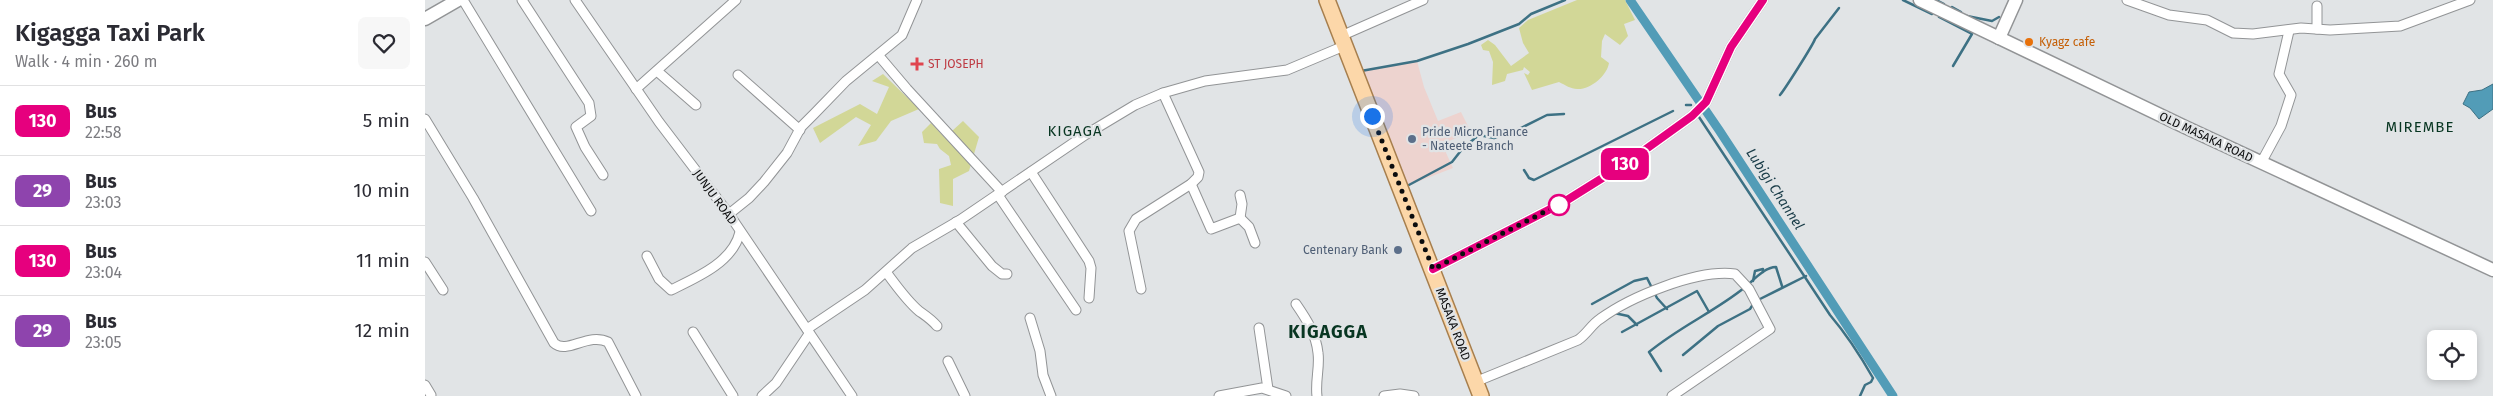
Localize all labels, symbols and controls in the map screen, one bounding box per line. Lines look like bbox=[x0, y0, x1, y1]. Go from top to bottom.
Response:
button: heart bbox=[358, 17, 410, 69]
text: Kigagga Taxi Park bbox=[15, 19, 205, 47]
place label: Kyagz cafe bbox=[2039, 35, 2095, 49]
marker: Kyagz cafe bbox=[2023, 36, 2035, 48]
text: Walk · 4 min · 260 m bbox=[15, 52, 157, 71]
marker: ST JOSEPH bbox=[910, 57, 924, 71]
place label: ST JOSEPH bbox=[928, 57, 984, 71]
text: Bus bbox=[85, 100, 117, 123]
your location bbox=[1360, 104, 1385, 129]
text: 5 min bbox=[363, 109, 410, 132]
street label: OLD MASAKA ROAD bbox=[2157, 109, 2255, 165]
text: 130 bbox=[28, 110, 57, 132]
district label: MIREMBE bbox=[2385, 118, 2455, 136]
district label: KIGAGA bbox=[1047, 122, 1103, 140]
text: 22:58 bbox=[85, 123, 122, 142]
place label: Pride Micro Finance - Nateete Branch bbox=[1422, 125, 1528, 153]
marker: Pride Micro Finance - Nateete Branch bbox=[1406, 133, 1418, 145]
water label: Lubigi Channel bbox=[1742, 145, 1808, 233]
line badge: 130 bbox=[1596, 148, 1654, 180]
text: 130 bbox=[1611, 153, 1639, 175]
street label: JUNJU ROAD bbox=[690, 167, 740, 227]
text: Bus bbox=[85, 170, 117, 193]
text: 10 min bbox=[353, 179, 410, 202]
text: 29 bbox=[33, 180, 52, 202]
text: 23:03 bbox=[85, 193, 121, 212]
unlabelled marker bbox=[1548, 194, 1570, 216]
text: Bus bbox=[85, 240, 117, 263]
place label: Centenary Bank bbox=[1303, 243, 1389, 257]
marker: Centenary Bank bbox=[1392, 244, 1404, 256]
text: 11 min bbox=[356, 249, 410, 272]
text: 130 bbox=[28, 250, 57, 272]
text: 23:04 bbox=[85, 263, 122, 282]
street label: MASAKA ROAD bbox=[1433, 286, 1473, 363]
text: Bus bbox=[85, 310, 117, 333]
text: 12 min bbox=[355, 319, 410, 342]
text: 29 bbox=[33, 320, 52, 342]
district label: KIGAGGA bbox=[1288, 321, 1368, 343]
map controls bbox=[2427, 330, 2477, 380]
button: locate bbox=[2427, 330, 2477, 380]
text: 23:05 bbox=[85, 333, 122, 352]

